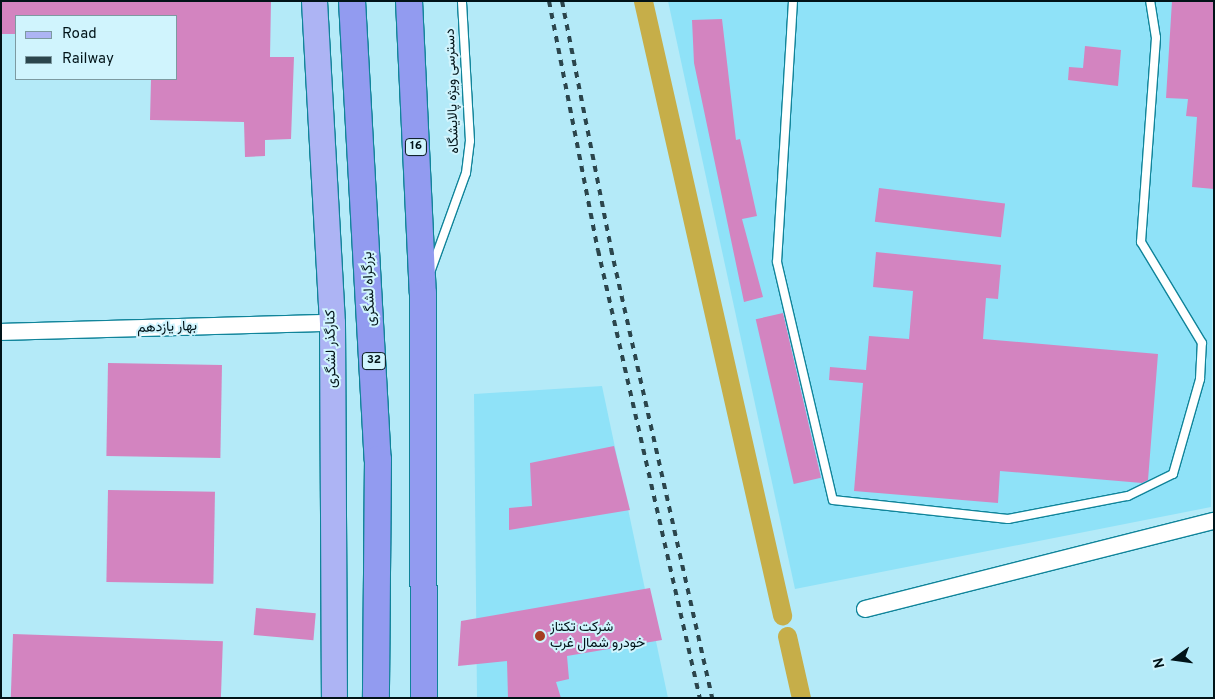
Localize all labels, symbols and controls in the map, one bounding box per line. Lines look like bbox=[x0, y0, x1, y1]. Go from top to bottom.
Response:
legend bbox=[15, 15, 178, 80]
text: Road bbox=[62, 25, 97, 44]
street label: دسترسی ویژه پالایشگاه bbox=[442, 28, 464, 154]
text: Railway bbox=[62, 50, 114, 69]
road number: 16 bbox=[405, 138, 427, 156]
street label: بزرگراه لشگری bbox=[360, 251, 380, 327]
street label: کنارگذر لشگری bbox=[323, 310, 341, 388]
street label: بهار یازدهم bbox=[137, 319, 197, 337]
road number: 32 bbox=[362, 352, 386, 371]
place label: شرکت تکتاز خودرو شمال غرب bbox=[550, 620, 645, 652]
marker: شرکت تکتاز خودرو شمال غرب bbox=[534, 630, 546, 642]
north arrow bbox=[1150, 634, 1200, 684]
text: N bbox=[1150, 656, 1169, 670]

